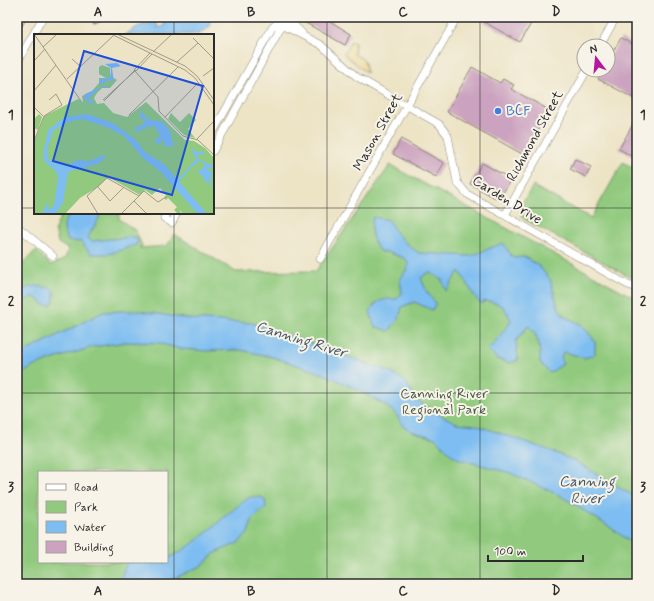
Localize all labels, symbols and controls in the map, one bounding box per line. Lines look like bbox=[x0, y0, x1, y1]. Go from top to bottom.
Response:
text: A bbox=[94, 4, 102, 21]
text: B bbox=[247, 4, 256, 21]
text: C bbox=[398, 4, 408, 21]
text: D bbox=[552, 4, 561, 21]
inset map bbox=[34, 34, 214, 214]
north arrow bbox=[576, 38, 616, 78]
text: N bbox=[588, 42, 599, 57]
street label: Richmond Street bbox=[503, 87, 568, 185]
street label: Mason Street bbox=[349, 89, 407, 174]
place label: BCF bbox=[506, 102, 531, 120]
marker: BCF bbox=[493, 106, 503, 116]
text: 1 bbox=[8, 107, 14, 124]
text: 1 bbox=[640, 107, 646, 124]
street label: Carden Drive bbox=[469, 171, 545, 229]
text: 2 bbox=[8, 293, 15, 310]
text: 2 bbox=[640, 293, 647, 310]
water label: Canning River bbox=[253, 317, 351, 366]
park label: Canning River Regional Park bbox=[400, 385, 488, 421]
legend bbox=[38, 471, 168, 563]
water label: Canning River bbox=[559, 472, 617, 509]
text: 3 bbox=[8, 479, 14, 496]
text: 3 bbox=[640, 479, 646, 496]
text: Road bbox=[74, 480, 98, 496]
text: Park bbox=[74, 500, 98, 516]
text: Water bbox=[74, 520, 106, 536]
scale bar bbox=[488, 537, 583, 563]
text: Building bbox=[74, 540, 114, 557]
text: 100 m bbox=[494, 544, 526, 560]
text: A bbox=[94, 583, 102, 600]
text: B bbox=[247, 583, 256, 600]
text: C bbox=[398, 583, 408, 600]
text: D bbox=[552, 583, 561, 600]

